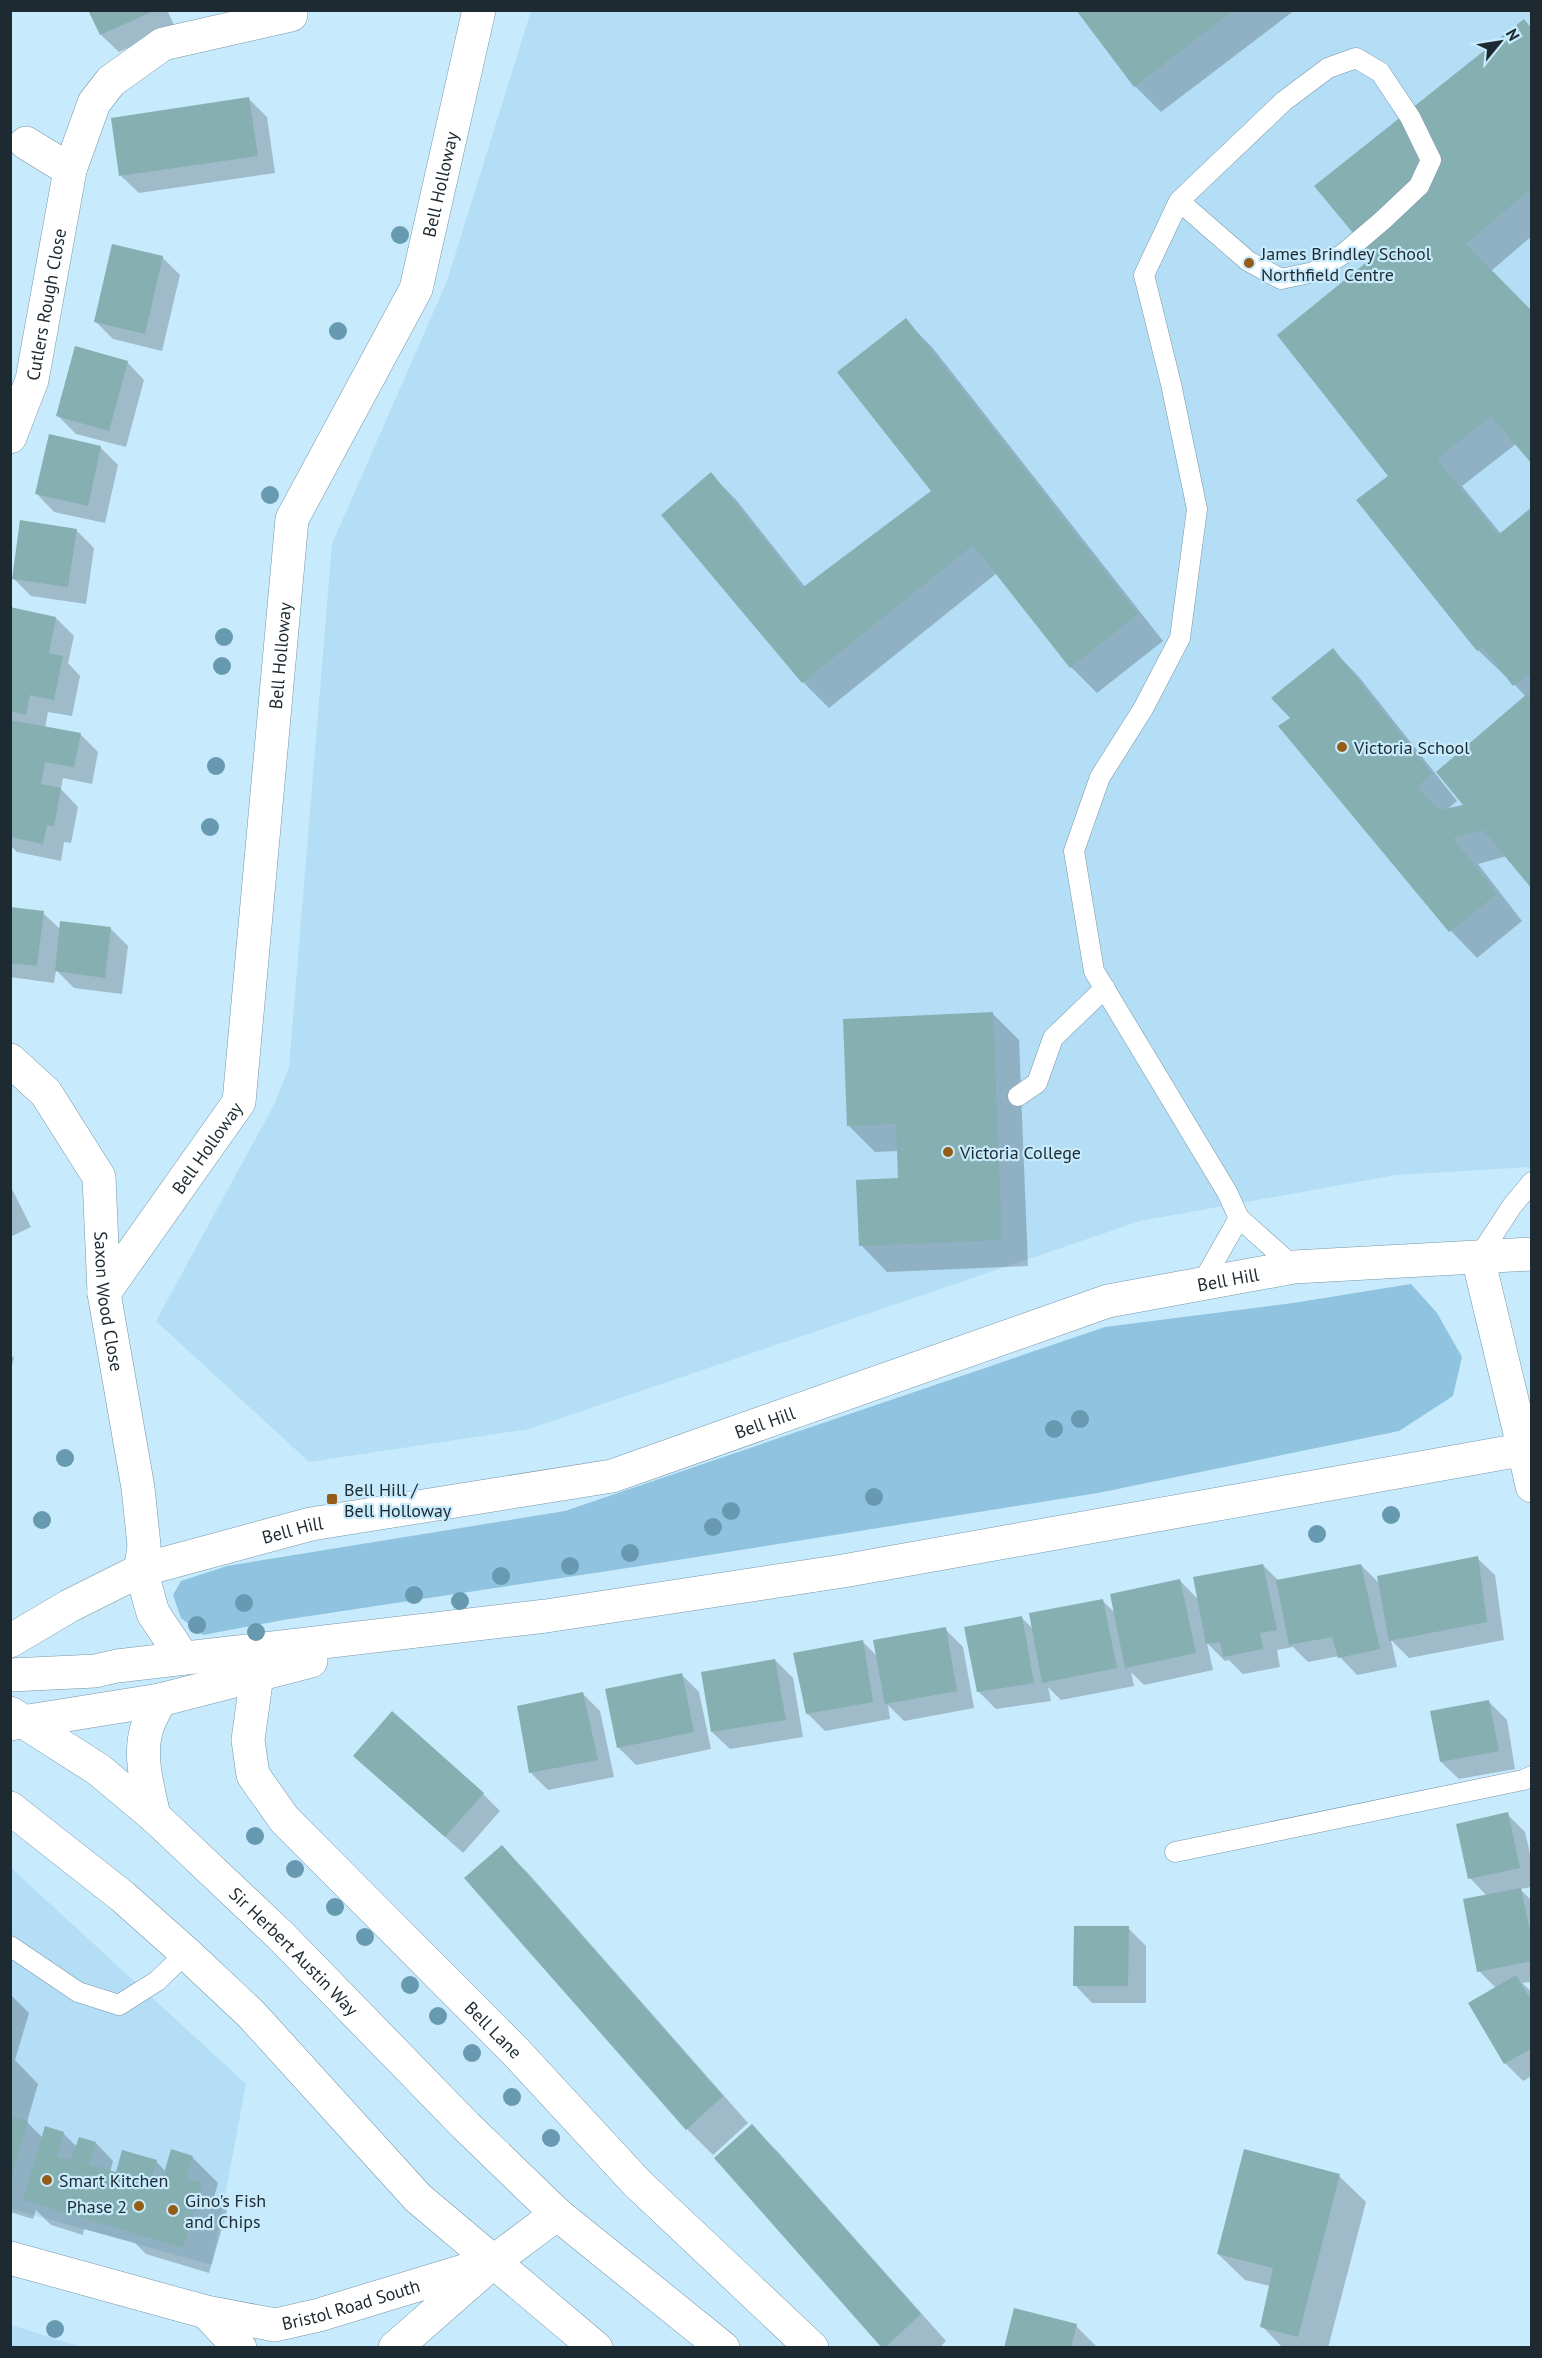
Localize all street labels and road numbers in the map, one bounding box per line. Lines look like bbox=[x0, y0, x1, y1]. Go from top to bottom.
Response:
street label: Bell Holloway bbox=[417, 129, 463, 239]
street label: Cutlers Rough Close bbox=[21, 226, 71, 382]
street label: Bell Holloway bbox=[263, 601, 296, 710]
street label: Bell Holloway bbox=[166, 1097, 247, 1198]
street label: Saxon Wood Close bbox=[90, 1231, 129, 1373]
street label: Bell Hill bbox=[1195, 1262, 1262, 1296]
street label: Bell Hill bbox=[731, 1401, 799, 1443]
street label: Bell Hill bbox=[259, 1511, 325, 1548]
street label: Sir Herbert Austin Way bbox=[225, 1882, 364, 2021]
street label: Bell Lane bbox=[460, 1996, 527, 2063]
street label: Bristol Road South bbox=[279, 2274, 422, 2335]

